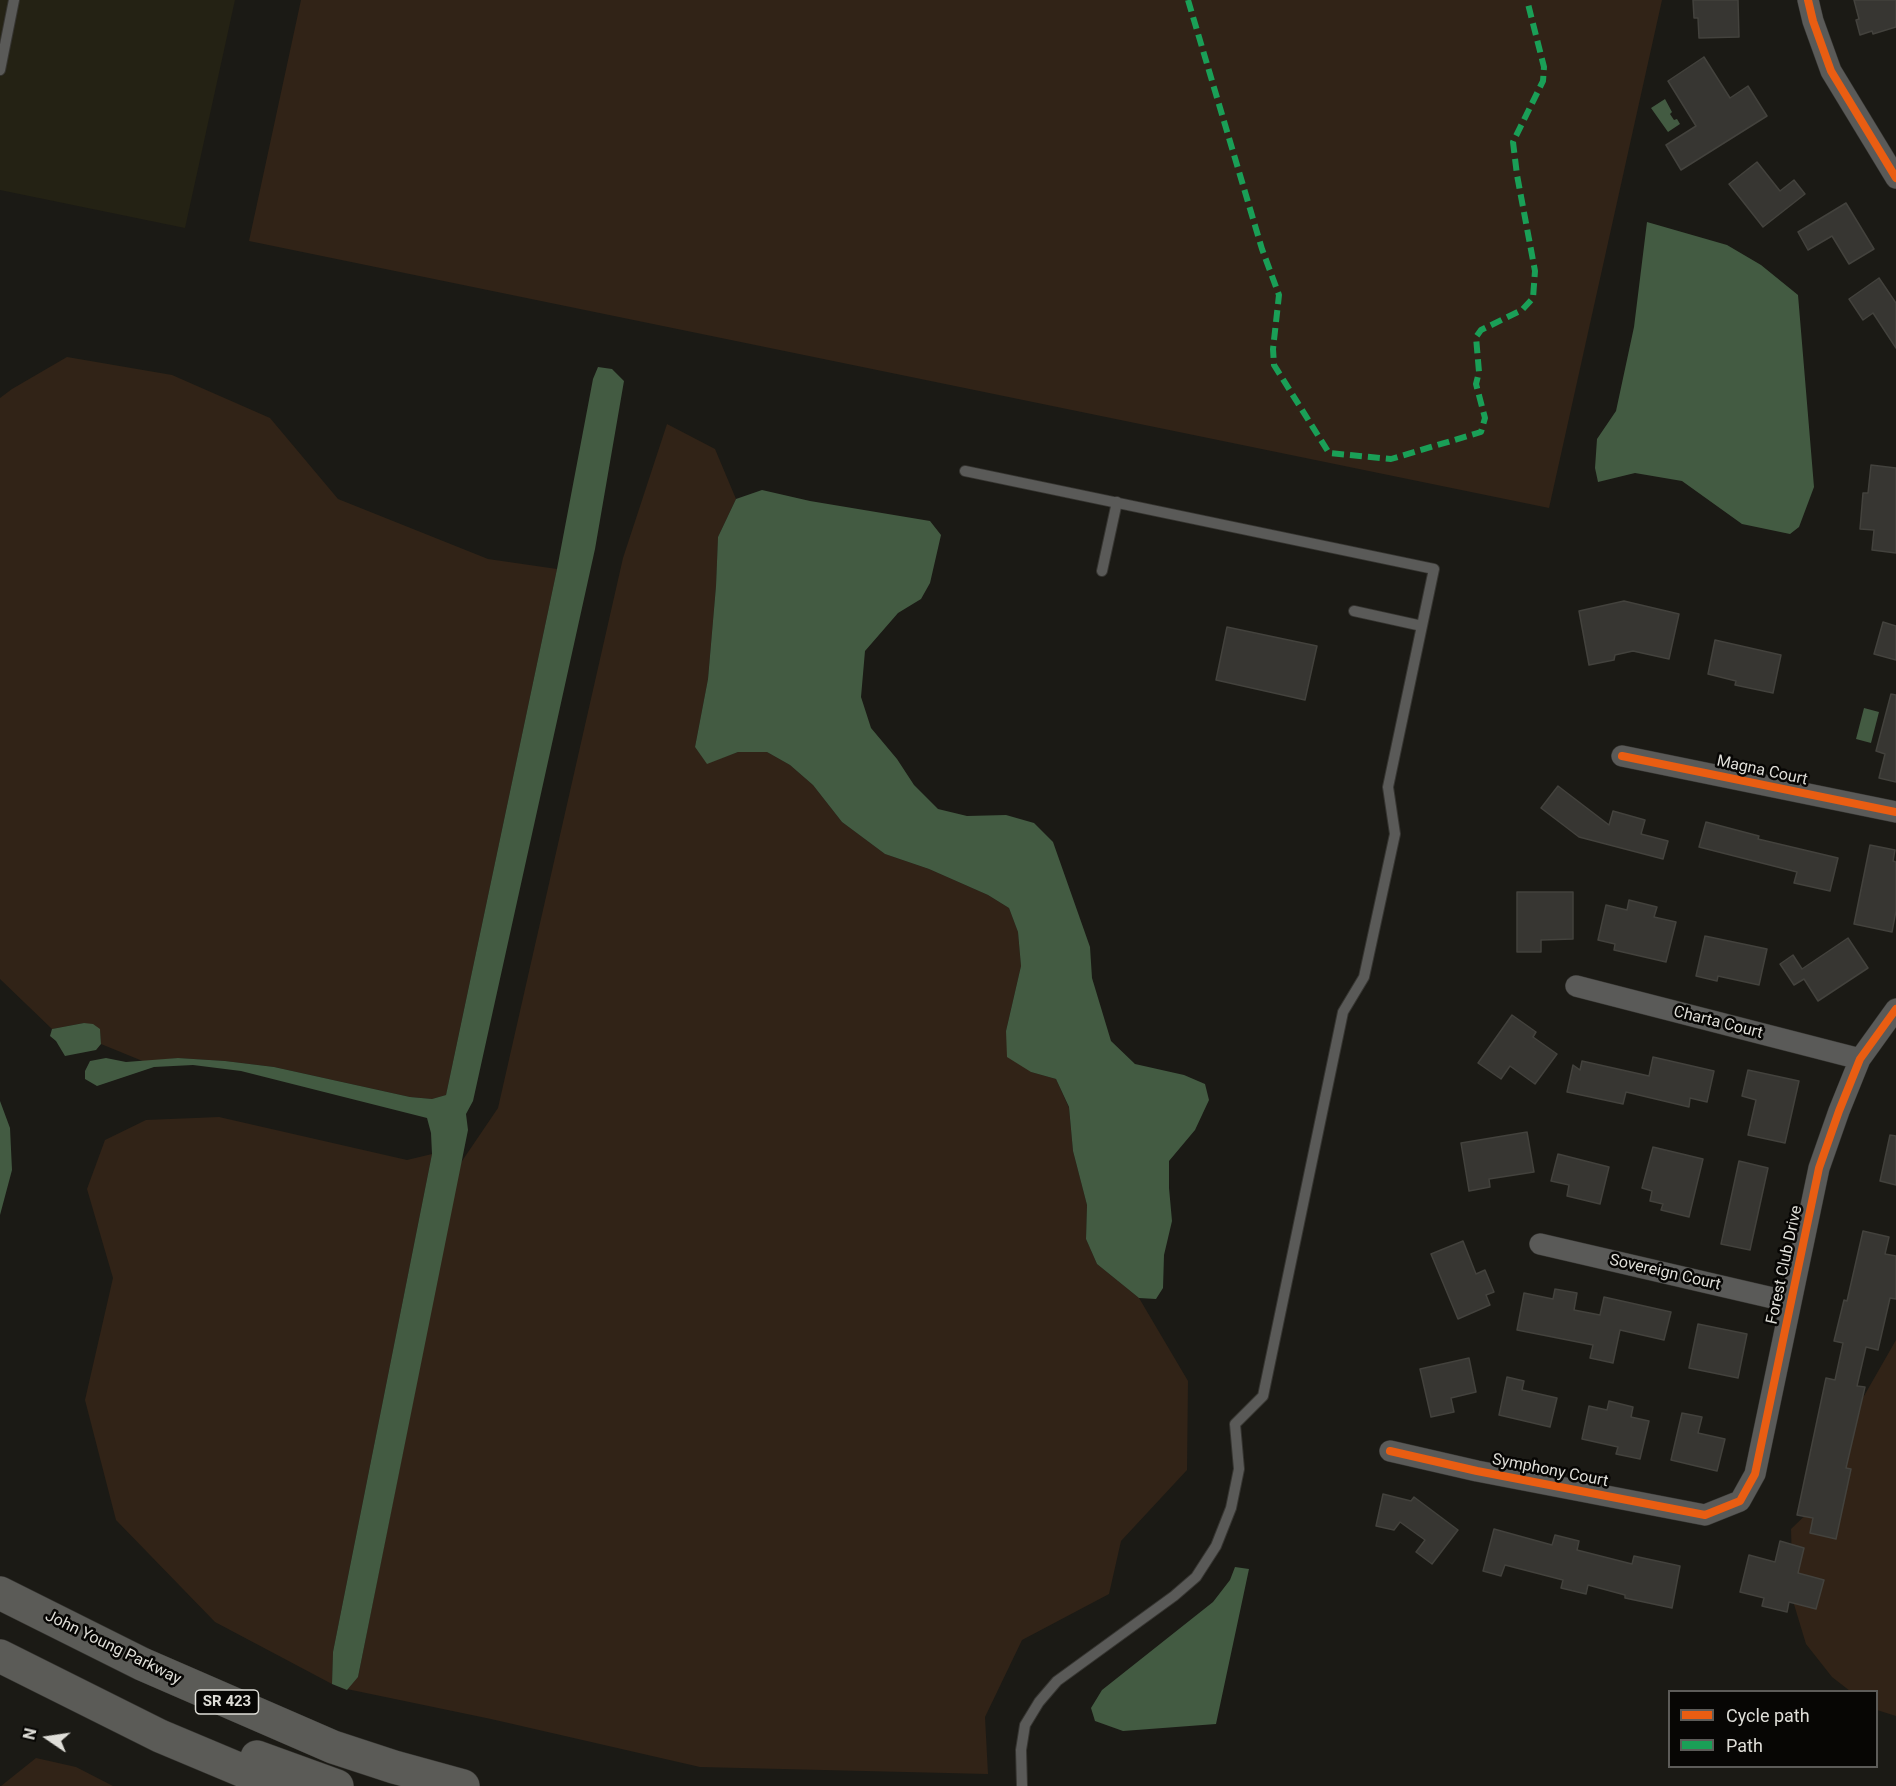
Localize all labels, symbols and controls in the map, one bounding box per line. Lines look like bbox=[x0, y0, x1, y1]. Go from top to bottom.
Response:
street label: Magna Court bbox=[1715, 752, 1809, 790]
street label: Charta Court bbox=[1672, 1003, 1764, 1043]
street label: Forest Club Drive bbox=[1763, 1204, 1807, 1326]
street label: Sovereign Court bbox=[1608, 1251, 1722, 1295]
street label: Symphony Court bbox=[1490, 1450, 1610, 1492]
street label: John Young Parkway bbox=[42, 1607, 184, 1689]
road number: SR 423 bbox=[196, 1690, 258, 1714]
legend bbox=[1668, 1690, 1878, 1768]
text: Cycle path bbox=[1726, 1705, 1810, 1726]
north arrow bbox=[18, 1708, 78, 1768]
text: N bbox=[19, 1726, 40, 1741]
text: Path bbox=[1726, 1735, 1763, 1756]

